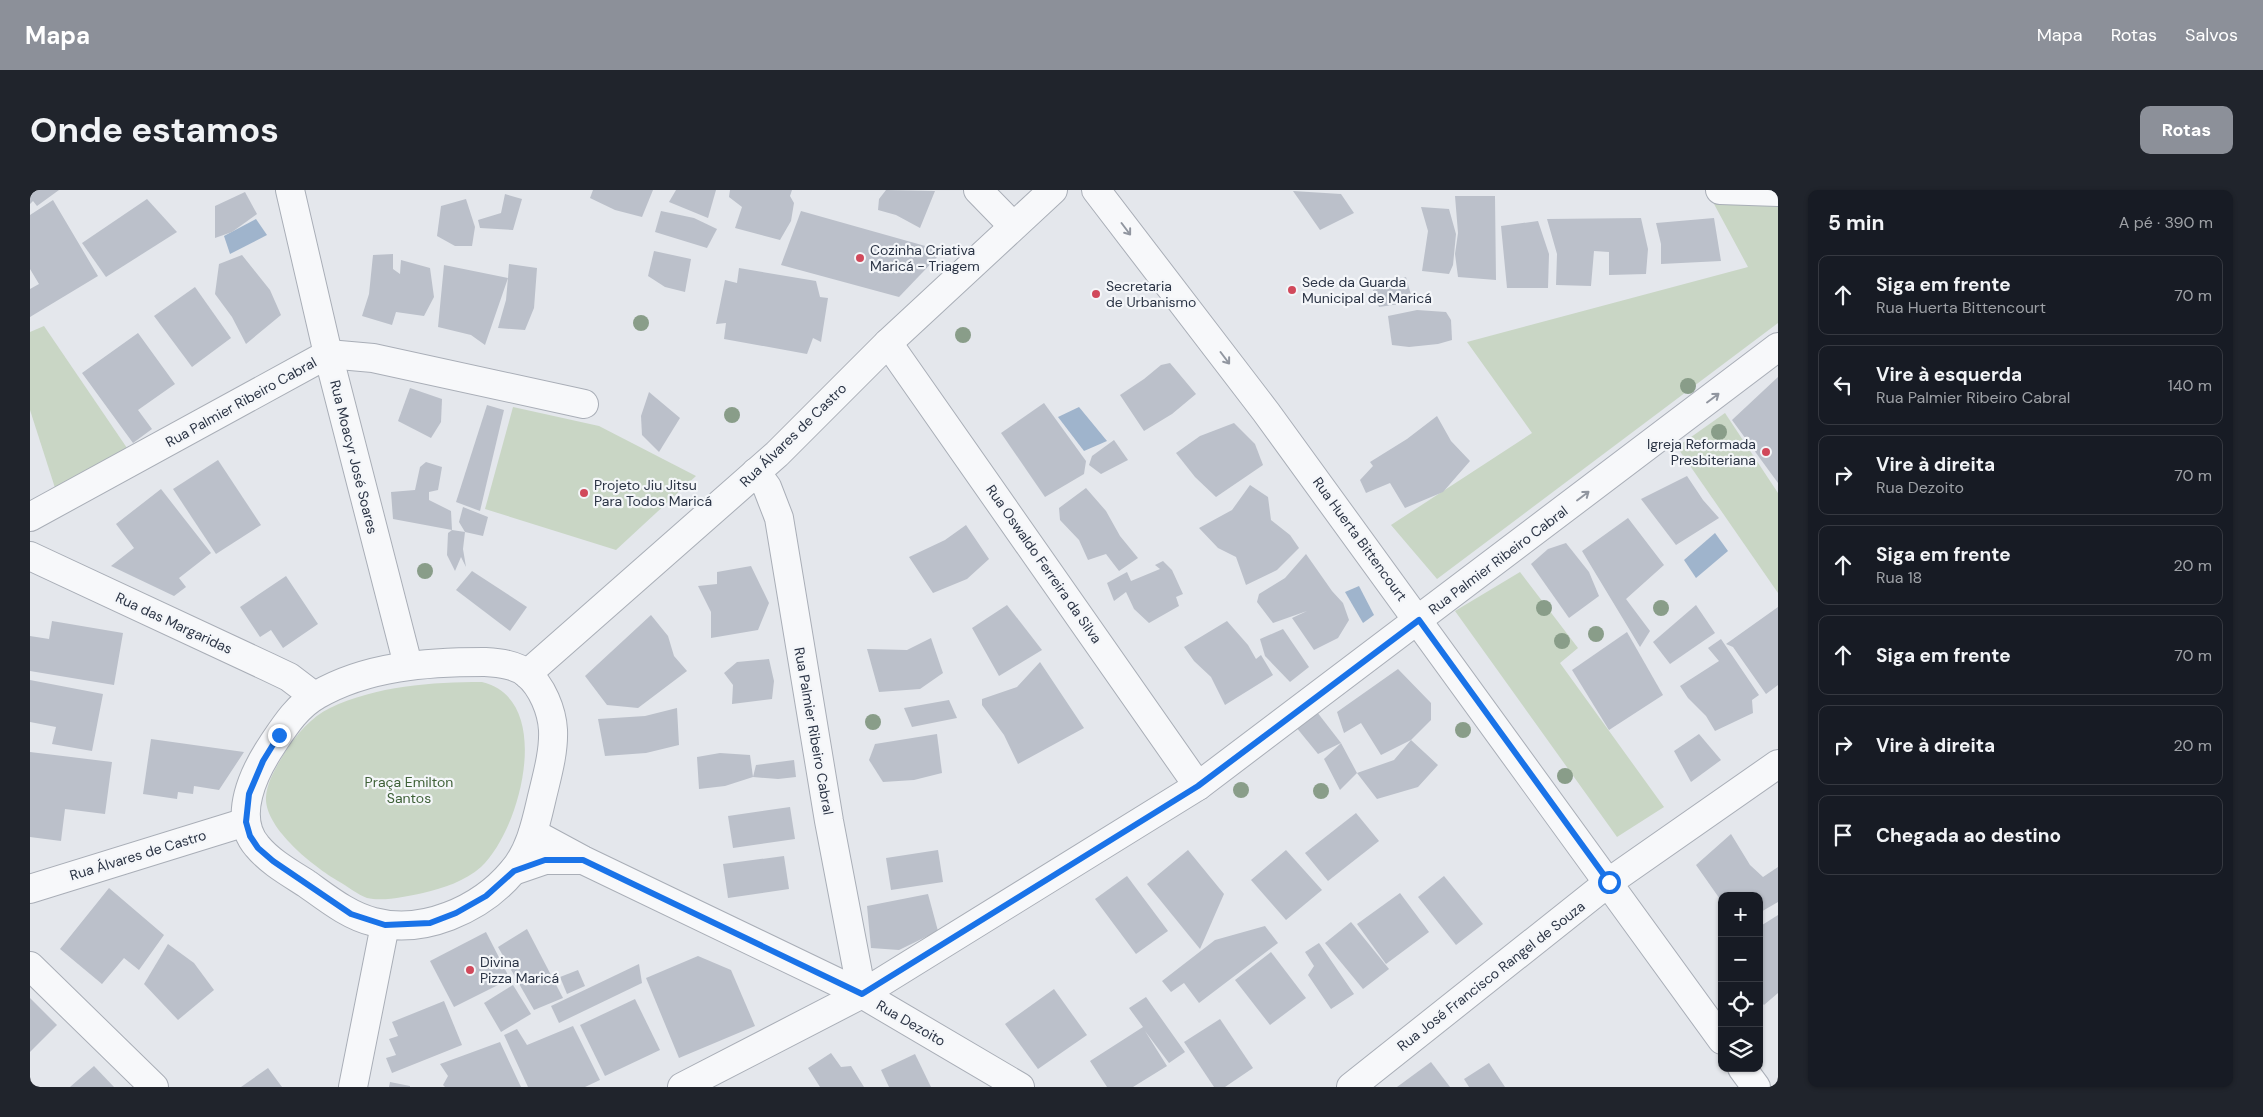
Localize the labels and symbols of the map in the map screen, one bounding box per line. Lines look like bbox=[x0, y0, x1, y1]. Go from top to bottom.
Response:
one-way arrow bbox=[1121, 222, 1131, 236]
place label: Cozinha Criativa Maricá - Triagem bbox=[870, 241, 980, 275]
marker: Cozinha Criativa Maricá - Triagem bbox=[854, 252, 866, 264]
place label: Sede da Guarda Municipal de Maricá bbox=[1302, 273, 1432, 307]
place label: Secretaria de Urbanismo bbox=[1106, 277, 1196, 311]
marker: Sede da Guarda Municipal de Maricá bbox=[1286, 284, 1298, 296]
marker: Secretaria de Urbanismo bbox=[1090, 288, 1102, 300]
one-way arrow bbox=[1219, 351, 1230, 364]
street label: Rua Palmier Ribeiro Cabral bbox=[162, 353, 320, 451]
street label: Rua Moacyr José Soares bbox=[326, 378, 382, 536]
street label: Rua Álvares de Castro bbox=[736, 379, 850, 491]
one-way arrow bbox=[1706, 392, 1719, 403]
place label: Igreja Reformada Presbiteriana bbox=[1647, 435, 1756, 469]
marker: Igreja Reformada Presbiteriana bbox=[1760, 446, 1772, 458]
street label: Rua Huerta Bittencourt bbox=[1309, 474, 1411, 604]
place label: Projeto Jiu Jitsu Para Todos Maricá bbox=[594, 476, 712, 510]
street label: Rua Oswaldo Ferreira da Silva bbox=[982, 481, 1106, 647]
marker: Projeto Jiu Jitsu Para Todos Maricá bbox=[578, 487, 590, 499]
one-way arrow bbox=[1576, 490, 1589, 501]
street label: Rua Palmier Ribeiro Cabral bbox=[1425, 502, 1571, 618]
street label: Rua das Margaridas bbox=[113, 588, 235, 658]
street label: Rua Palmier Ribeiro Cabral bbox=[790, 646, 838, 816]
route end bbox=[268, 724, 291, 747]
park label: Praça Emilton Santos bbox=[365, 773, 453, 807]
street label: Rua Álvares de Castro bbox=[68, 826, 208, 884]
route start bbox=[1598, 871, 1621, 894]
street label: Rua José Francisco Rangel de Souza bbox=[1393, 897, 1589, 1055]
place label: Divina Pizza Maricá bbox=[480, 953, 559, 987]
marker: Divina Pizza Maricá bbox=[464, 964, 476, 976]
street label: Rua Dezoito bbox=[873, 996, 949, 1050]

